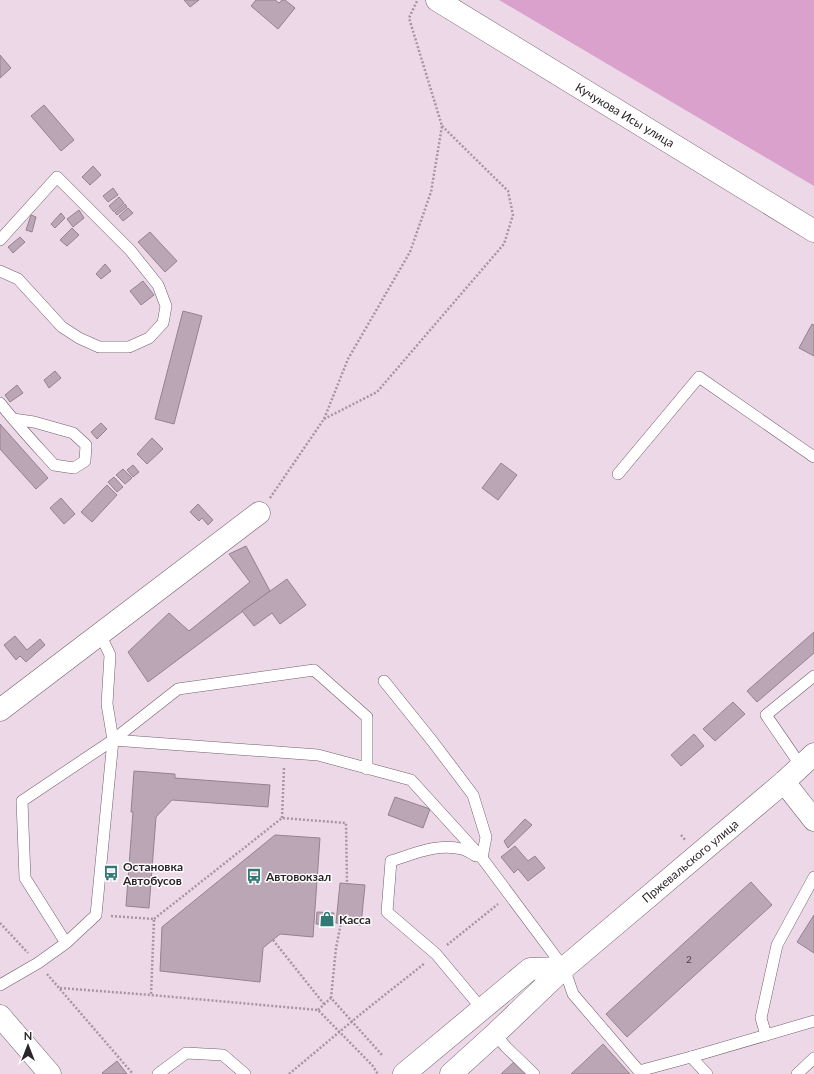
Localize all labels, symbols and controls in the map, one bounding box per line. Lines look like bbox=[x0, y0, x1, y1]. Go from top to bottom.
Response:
street label: Кучукова Исы улица bbox=[573, 79, 677, 151]
street label: Пржевальского улица bbox=[639, 816, 741, 906]
place label: Остановка Автобусов bbox=[122, 859, 183, 888]
bus stop icon: Остановка Автобусов bbox=[102, 864, 120, 882]
bus stop icon: Автовокзал bbox=[245, 867, 263, 885]
place label: Автовокзал bbox=[265, 869, 331, 884]
shop icon: Касса bbox=[318, 910, 336, 928]
place label: Касса bbox=[339, 912, 371, 927]
house number: 2 bbox=[686, 953, 692, 965]
north arrow bbox=[8, 1026, 48, 1066]
text: N bbox=[24, 1029, 32, 1042]

